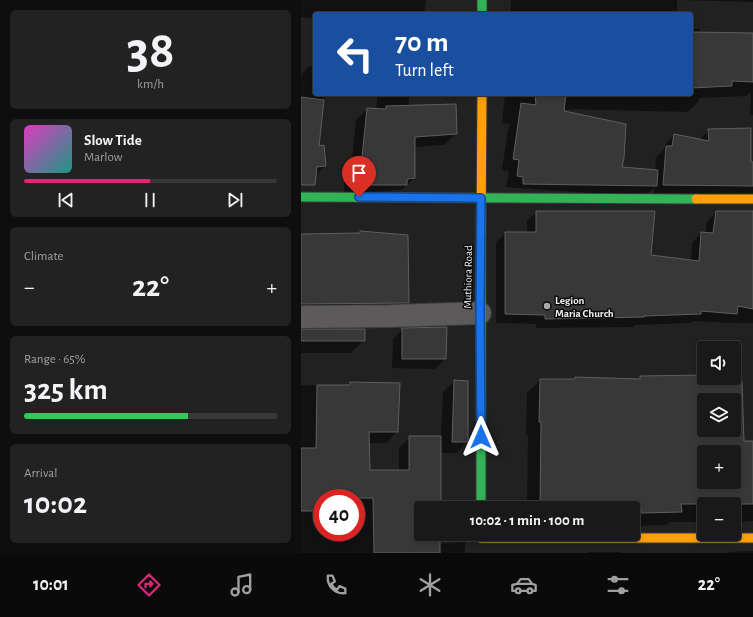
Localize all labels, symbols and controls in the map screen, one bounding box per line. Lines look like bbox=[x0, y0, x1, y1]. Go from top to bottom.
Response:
text: 38 bbox=[126, 25, 175, 77]
icon: left bbox=[329, 28, 381, 80]
text: 70 m bbox=[395, 29, 449, 57]
text: Turn left bbox=[395, 62, 454, 80]
text: km/h bbox=[137, 78, 164, 91]
text: Slow Tide bbox=[84, 133, 142, 148]
text: Marlow bbox=[84, 151, 122, 164]
pin bbox=[342, 156, 376, 197]
icon: arrive bbox=[348, 162, 370, 184]
icon: previous bbox=[55, 189, 77, 211]
icon: pause bbox=[139, 189, 161, 211]
icon: next bbox=[224, 189, 246, 211]
street label: Muthiora Road bbox=[462, 245, 474, 309]
text: Climate bbox=[24, 250, 63, 263]
text: 22° bbox=[132, 272, 169, 302]
text: − bbox=[24, 276, 35, 298]
text: + bbox=[266, 276, 277, 298]
place label: Legion Maria Church bbox=[555, 295, 614, 319]
marker: Legion Maria Church bbox=[542, 301, 552, 311]
map controls bbox=[697, 341, 741, 541]
button: sound bbox=[697, 341, 741, 385]
text: Range · 65% bbox=[24, 353, 85, 366]
text: 325 km bbox=[24, 375, 108, 405]
button: layers bbox=[697, 393, 741, 437]
position arrow bbox=[460, 416, 502, 458]
button: + bbox=[697, 445, 741, 489]
text: Arrival bbox=[24, 467, 57, 480]
text: 10:02 bbox=[24, 489, 87, 519]
speed limit sign: 40 bbox=[313, 489, 365, 541]
button: − bbox=[697, 497, 741, 541]
text: 10:02 · 1 min · 100 m bbox=[470, 513, 584, 528]
icon: directions bbox=[135, 571, 163, 599]
icon: music bbox=[228, 571, 256, 599]
icon: phone bbox=[322, 571, 350, 599]
icon: climate bbox=[416, 571, 444, 599]
icon: car bbox=[510, 571, 538, 599]
icon: filters bbox=[604, 571, 632, 599]
text: 10:01 bbox=[33, 576, 69, 594]
text: 22° bbox=[698, 576, 720, 594]

